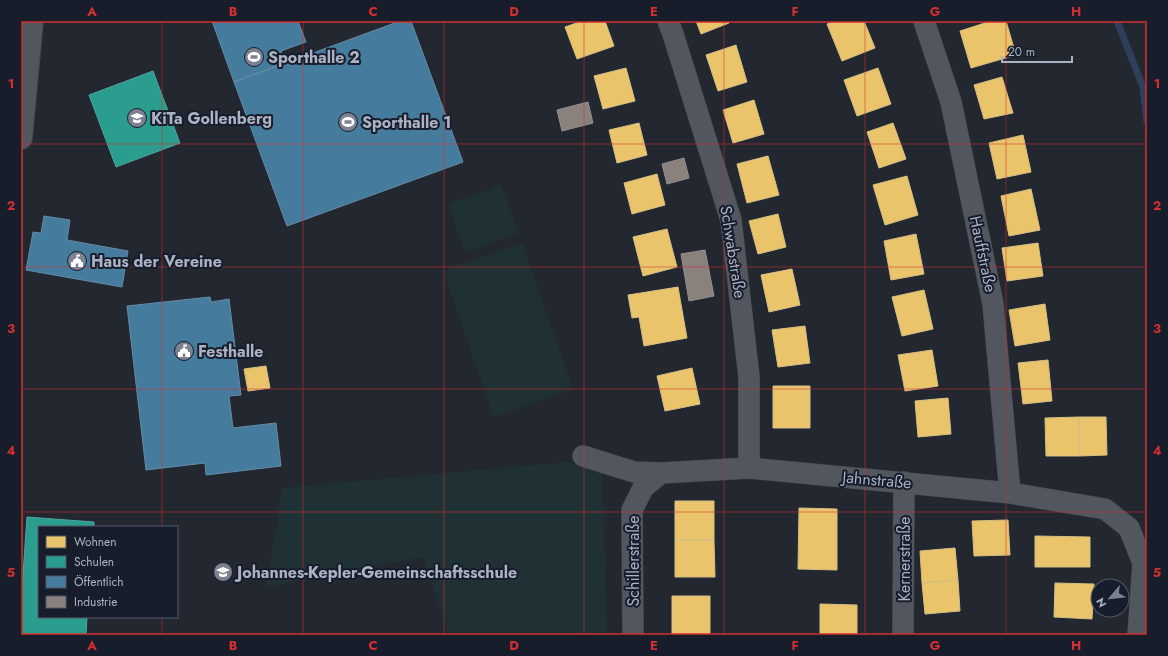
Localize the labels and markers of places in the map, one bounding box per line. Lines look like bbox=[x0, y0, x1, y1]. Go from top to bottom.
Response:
sports icon: Sporthalle 2 bbox=[243, 46, 265, 68]
place label: Sporthalle 2 bbox=[268, 46, 360, 69]
school or university icon: KiTa Gollenberg bbox=[126, 107, 148, 129]
place label: KiTa Gollenberg bbox=[151, 107, 272, 130]
sports icon: Sporthalle 1 bbox=[337, 111, 359, 133]
place label: Sporthalle 1 bbox=[362, 111, 451, 134]
public building icon: Haus der Vereine bbox=[66, 250, 88, 272]
place label: Haus der Vereine bbox=[91, 250, 222, 273]
public building icon: Festhalle bbox=[173, 340, 195, 362]
place label: Festhalle bbox=[198, 340, 263, 363]
school or university icon: Johannes-Kepler-Gemeinschaftsschule bbox=[212, 561, 234, 583]
place label: Johannes-Kepler-Gemeinschaftsschule bbox=[234, 561, 517, 584]

